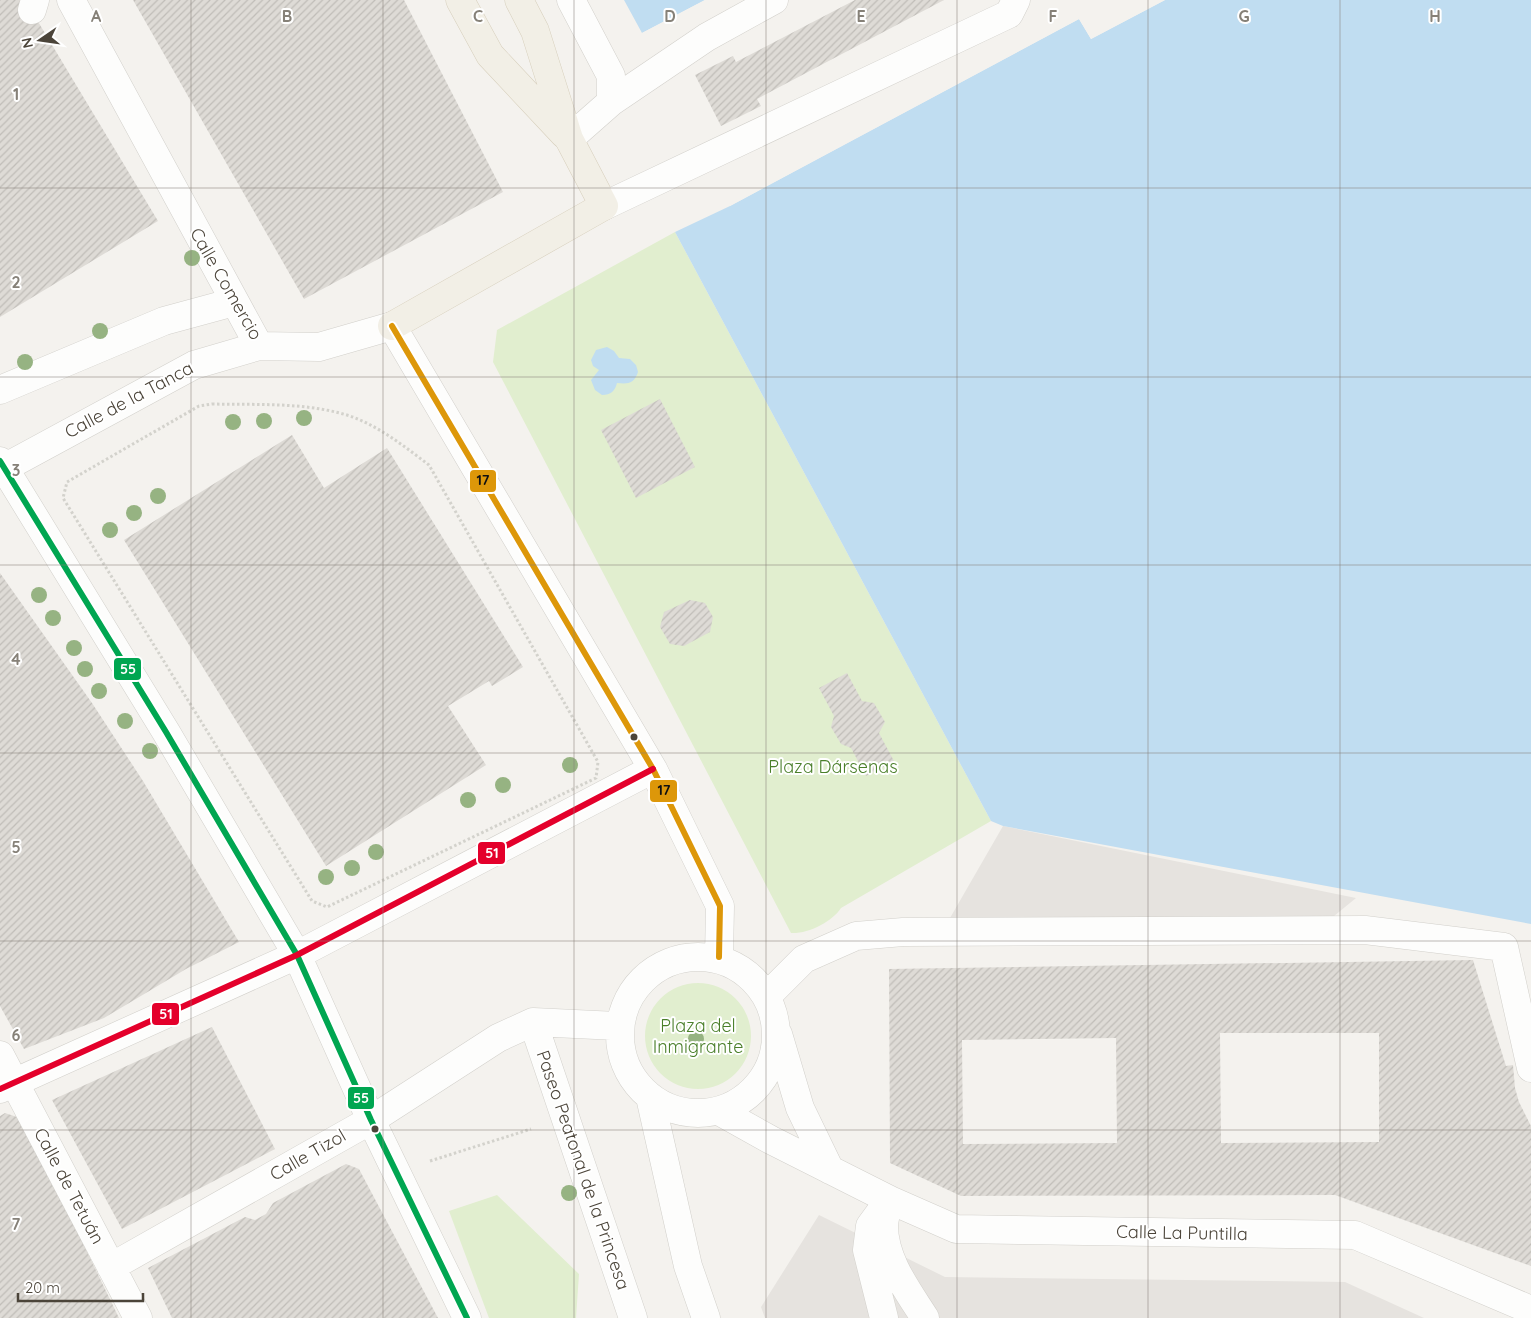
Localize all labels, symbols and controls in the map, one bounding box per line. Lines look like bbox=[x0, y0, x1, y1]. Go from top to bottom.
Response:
text: A bbox=[91, 6, 102, 26]
text: B bbox=[282, 6, 292, 26]
text: C bbox=[473, 6, 483, 26]
text: D bbox=[664, 6, 676, 26]
text: E bbox=[856, 6, 866, 26]
text: F bbox=[1049, 6, 1058, 26]
text: G bbox=[1238, 6, 1250, 26]
text: H bbox=[1429, 6, 1441, 26]
north arrow bbox=[15, 15, 65, 65]
text: N bbox=[17, 36, 37, 50]
text: 1 bbox=[13, 84, 19, 104]
street label: Calle Comercio bbox=[185, 224, 268, 344]
text: 2 bbox=[11, 272, 21, 292]
street label: Calle de la Tanca bbox=[60, 356, 197, 443]
text: 3 bbox=[12, 460, 20, 480]
line badge: 17 bbox=[469, 469, 497, 493]
text: 17 bbox=[476, 471, 490, 489]
text: 4 bbox=[11, 649, 21, 669]
line badge: 55 bbox=[113, 657, 142, 681]
text: 55 bbox=[120, 660, 136, 678]
unlabelled marker bbox=[629, 732, 639, 742]
park label: Plaza Dársenas bbox=[768, 755, 898, 778]
line badge: 17 bbox=[649, 779, 678, 803]
text: 17 bbox=[657, 781, 671, 799]
text: 5 bbox=[11, 837, 21, 857]
line badge: 51 bbox=[477, 841, 506, 865]
text: 51 bbox=[485, 844, 499, 862]
line badge: 51 bbox=[151, 1002, 180, 1026]
text: 51 bbox=[159, 1005, 173, 1023]
park label: Plaza del Inmigrante bbox=[653, 1014, 743, 1058]
text: 6 bbox=[12, 1025, 21, 1045]
street label: Paseo Peatonal de la Princesa bbox=[532, 1047, 635, 1293]
line badge: 55 bbox=[347, 1086, 375, 1110]
text: 55 bbox=[353, 1089, 369, 1107]
street label: Calle de Tetuán bbox=[29, 1124, 110, 1248]
street label: Calle Tizol bbox=[266, 1124, 350, 1186]
unlabelled marker bbox=[370, 1124, 380, 1134]
text: 7 bbox=[12, 1214, 21, 1234]
street label: Calle La Puntilla bbox=[1116, 1220, 1248, 1245]
scale bar bbox=[18, 1270, 142, 1302]
text: 20 m bbox=[25, 1278, 60, 1297]

